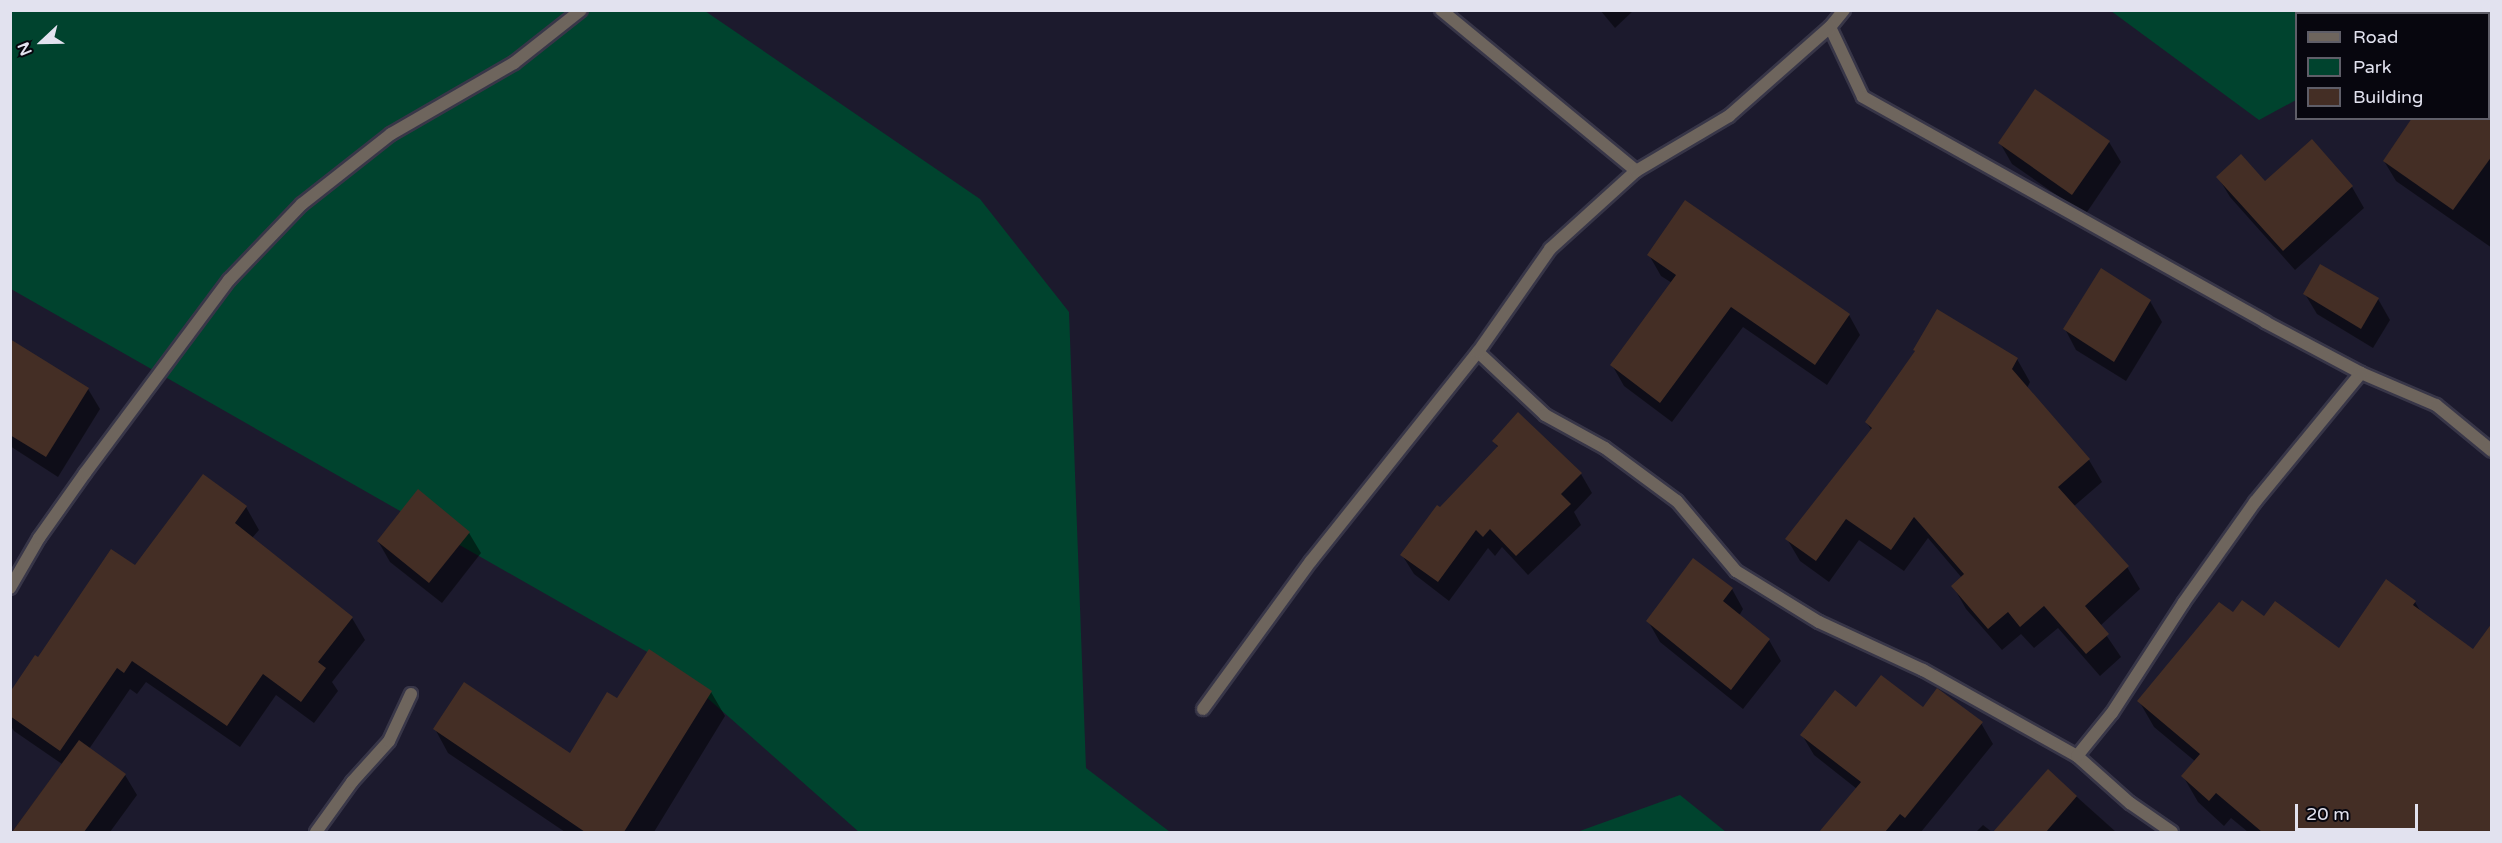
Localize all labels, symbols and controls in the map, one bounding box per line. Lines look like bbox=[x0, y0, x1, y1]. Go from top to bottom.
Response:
north arrow bbox=[12, 12, 72, 72]
legend bbox=[2295, 12, 2490, 120]
text: Road bbox=[2353, 26, 2398, 48]
text: N bbox=[14, 39, 37, 58]
text: Park bbox=[2353, 56, 2391, 78]
text: Building bbox=[2353, 86, 2423, 108]
scale bar bbox=[2298, 792, 2421, 830]
text: 20 m bbox=[2306, 803, 2350, 825]

